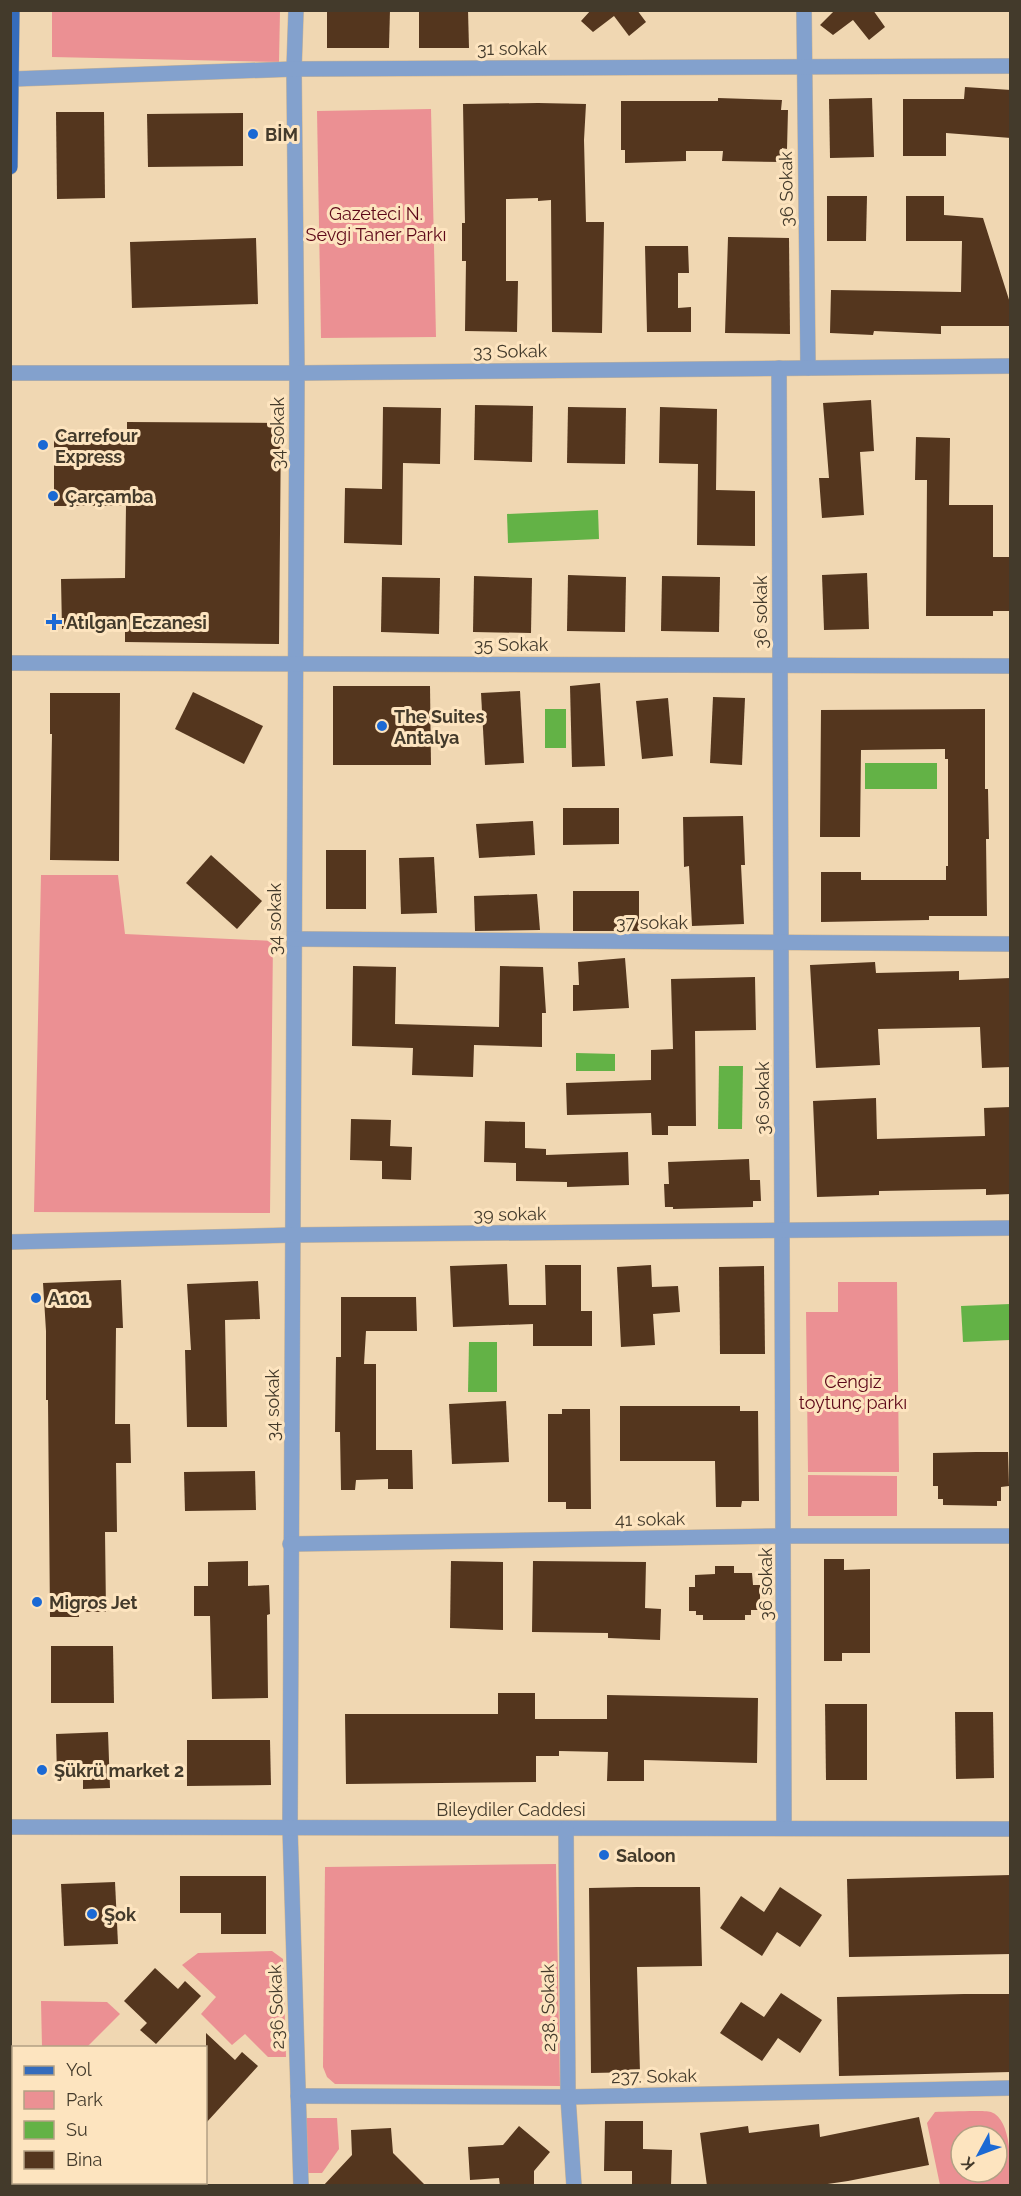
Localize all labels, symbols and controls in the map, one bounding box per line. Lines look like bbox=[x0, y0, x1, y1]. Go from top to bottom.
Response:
street label: 31 sokak bbox=[477, 38, 548, 59]
place label: BİM bbox=[265, 124, 298, 145]
marker: BİM bbox=[246, 127, 260, 141]
street label: 36 Sokak bbox=[775, 151, 797, 227]
park label: Gazeteci N. Sevgi Taner Parkı bbox=[306, 203, 446, 245]
street label: 33 Sokak bbox=[473, 340, 548, 362]
street label: 34 sokak bbox=[267, 396, 288, 469]
place label: Carrefour Express bbox=[55, 425, 138, 467]
marker: Carrefour Express bbox=[36, 438, 50, 452]
place label: Çarçamba bbox=[65, 486, 154, 507]
marker: Çarçamba bbox=[46, 489, 60, 503]
street label: 36 sokak bbox=[750, 575, 771, 649]
place label: Atılgan Eczanesi bbox=[66, 612, 207, 633]
marker: Atılgan Eczanesi bbox=[47, 615, 61, 629]
street label: 35 Sokak bbox=[474, 634, 549, 655]
place label: The Suites Antalya bbox=[394, 706, 484, 748]
marker: The Suites Antalya bbox=[375, 719, 389, 733]
street label: 34 sokak bbox=[264, 882, 285, 955]
street label: 37 sokak bbox=[616, 912, 688, 933]
street label: 36 sokak bbox=[752, 1061, 773, 1135]
street label: 39 sokak bbox=[473, 1203, 547, 1225]
place label: A101 bbox=[48, 1288, 89, 1309]
marker: A101 bbox=[29, 1291, 43, 1305]
street label: 34 sokak bbox=[262, 1368, 283, 1441]
park label: Cengiz toytunç parkı bbox=[799, 1371, 907, 1413]
street label: 41 sokak bbox=[615, 1508, 686, 1530]
street label: 36 sokak bbox=[755, 1547, 776, 1621]
place label: Migros Jet bbox=[49, 1592, 137, 1613]
marker: Migros Jet bbox=[30, 1595, 44, 1609]
place label: Şükrü market 2 bbox=[54, 1760, 184, 1781]
marker: Şükrü market 2 bbox=[35, 1763, 49, 1777]
street label: Bileydiler Caddesi bbox=[436, 1799, 586, 1820]
place label: Saloon bbox=[616, 1845, 676, 1866]
marker: Saloon bbox=[597, 1848, 611, 1862]
place label: Şok bbox=[104, 1904, 137, 1925]
marker: Şok bbox=[85, 1907, 99, 1921]
street label: 238. Sokak bbox=[537, 1963, 559, 2052]
street label: 236 Sokak bbox=[264, 1964, 288, 2050]
legend bbox=[12, 2046, 207, 2184]
text: Yol bbox=[66, 2059, 92, 2080]
street label: 237. Sokak bbox=[611, 2065, 698, 2087]
text: Park bbox=[66, 2089, 103, 2110]
text: Su bbox=[66, 2119, 88, 2140]
north arrow bbox=[949, 2124, 1009, 2184]
text: Bina bbox=[66, 2149, 102, 2170]
text: K bbox=[957, 2153, 979, 2174]

